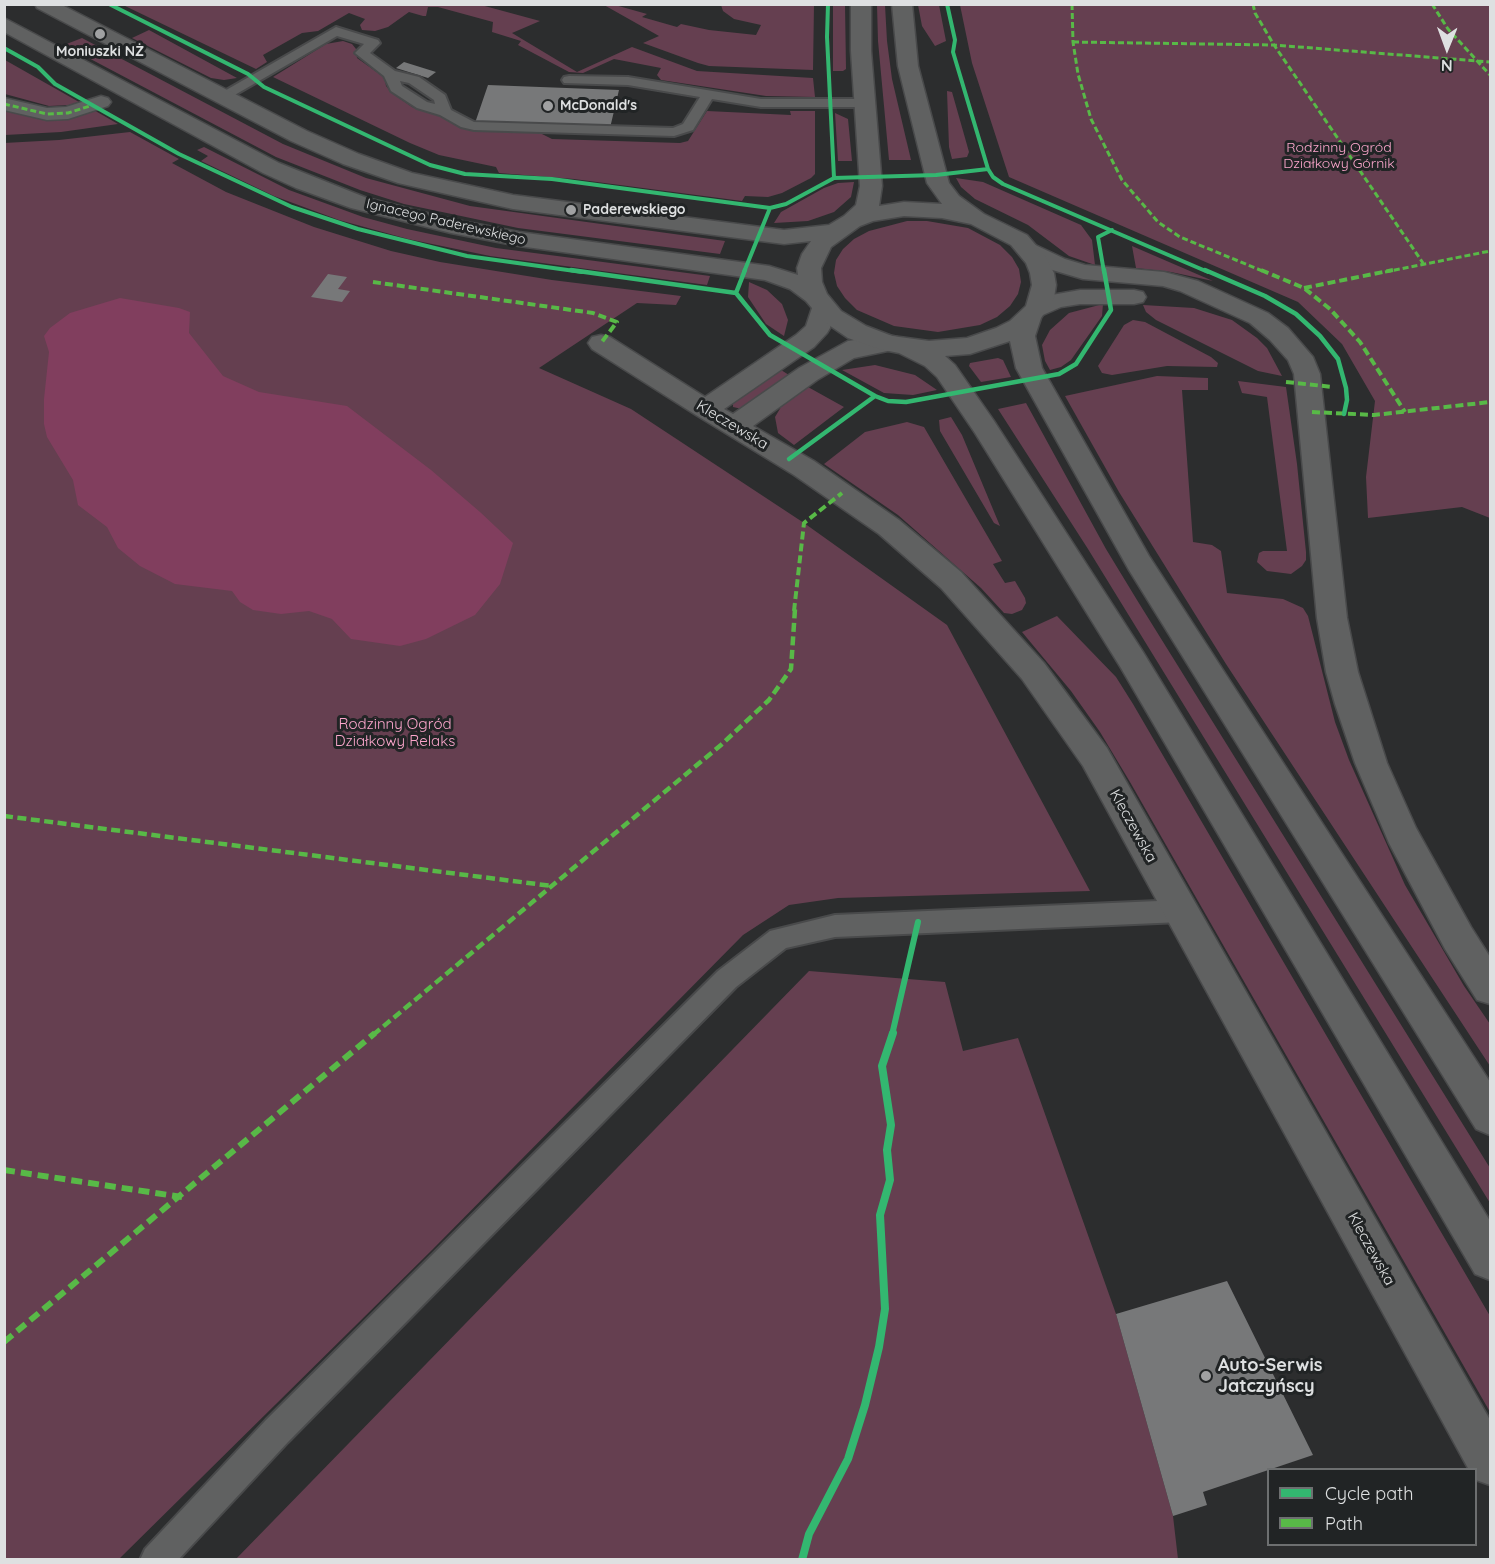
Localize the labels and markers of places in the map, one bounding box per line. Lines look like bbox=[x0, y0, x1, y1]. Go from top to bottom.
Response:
marker: Moniuszki NŻ bbox=[93, 27, 107, 41]
place label: Moniuszki NŻ bbox=[56, 44, 144, 60]
place label: McDonald's bbox=[560, 98, 637, 114]
marker: McDonald's bbox=[541, 99, 555, 113]
place label: Paderewskiego bbox=[583, 202, 686, 218]
marker: Paderewskiego bbox=[564, 203, 578, 217]
place label: Auto-Serwis Jatczyńscy bbox=[1218, 1355, 1322, 1398]
marker: Auto-Serwis Jatczyńscy bbox=[1199, 1369, 1213, 1383]

